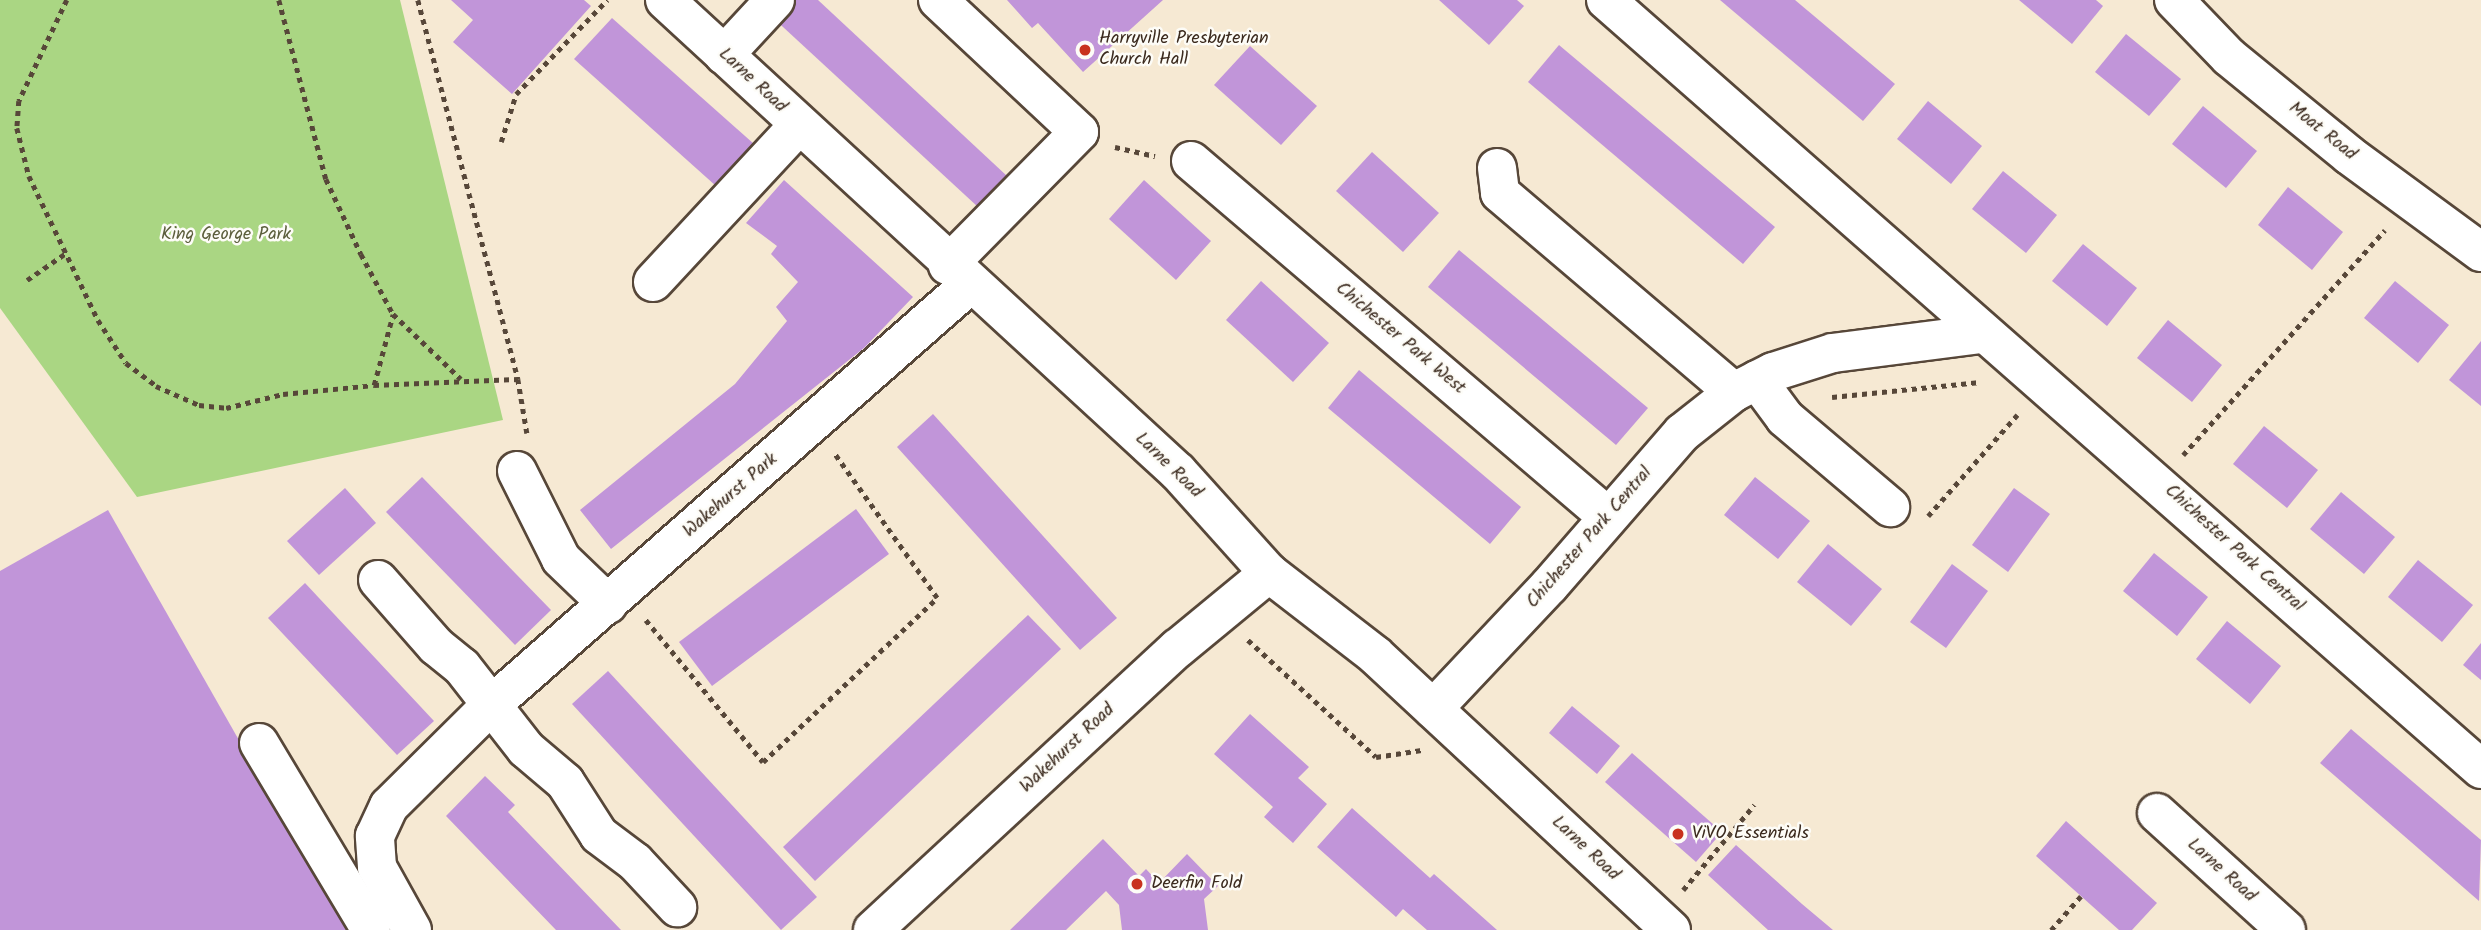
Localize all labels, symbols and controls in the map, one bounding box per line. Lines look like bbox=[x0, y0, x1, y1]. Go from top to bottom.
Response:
place label: Harryville Presbyterian Church Hall bbox=[1099, 29, 1269, 72]
marker: Harryville Presbyterian Church Hall bbox=[1077, 42, 1093, 58]
street label: Larne Road bbox=[713, 44, 791, 118]
street label: Moat Road bbox=[2284, 98, 2360, 166]
park label: King George Park bbox=[161, 224, 291, 246]
street label: Chichester Park West bbox=[1331, 278, 1469, 400]
street label: Larne Road bbox=[1130, 429, 1206, 503]
street label: Wakehurst Park bbox=[679, 449, 783, 543]
street label: Chichester Park Central bbox=[1523, 463, 1657, 613]
street label: Chichester Park Central bbox=[2160, 481, 2308, 617]
street label: Wakehurst Road bbox=[1016, 700, 1120, 798]
street label: Larne Road bbox=[1546, 812, 1624, 886]
place label: ViVO Essentials bbox=[1692, 823, 1809, 845]
marker: ViVO Essentials bbox=[1670, 826, 1686, 842]
street label: Larne Road bbox=[2182, 834, 2260, 908]
place label: Deerfin Fold bbox=[1151, 873, 1242, 895]
marker: Deerfin Fold bbox=[1129, 876, 1145, 892]

